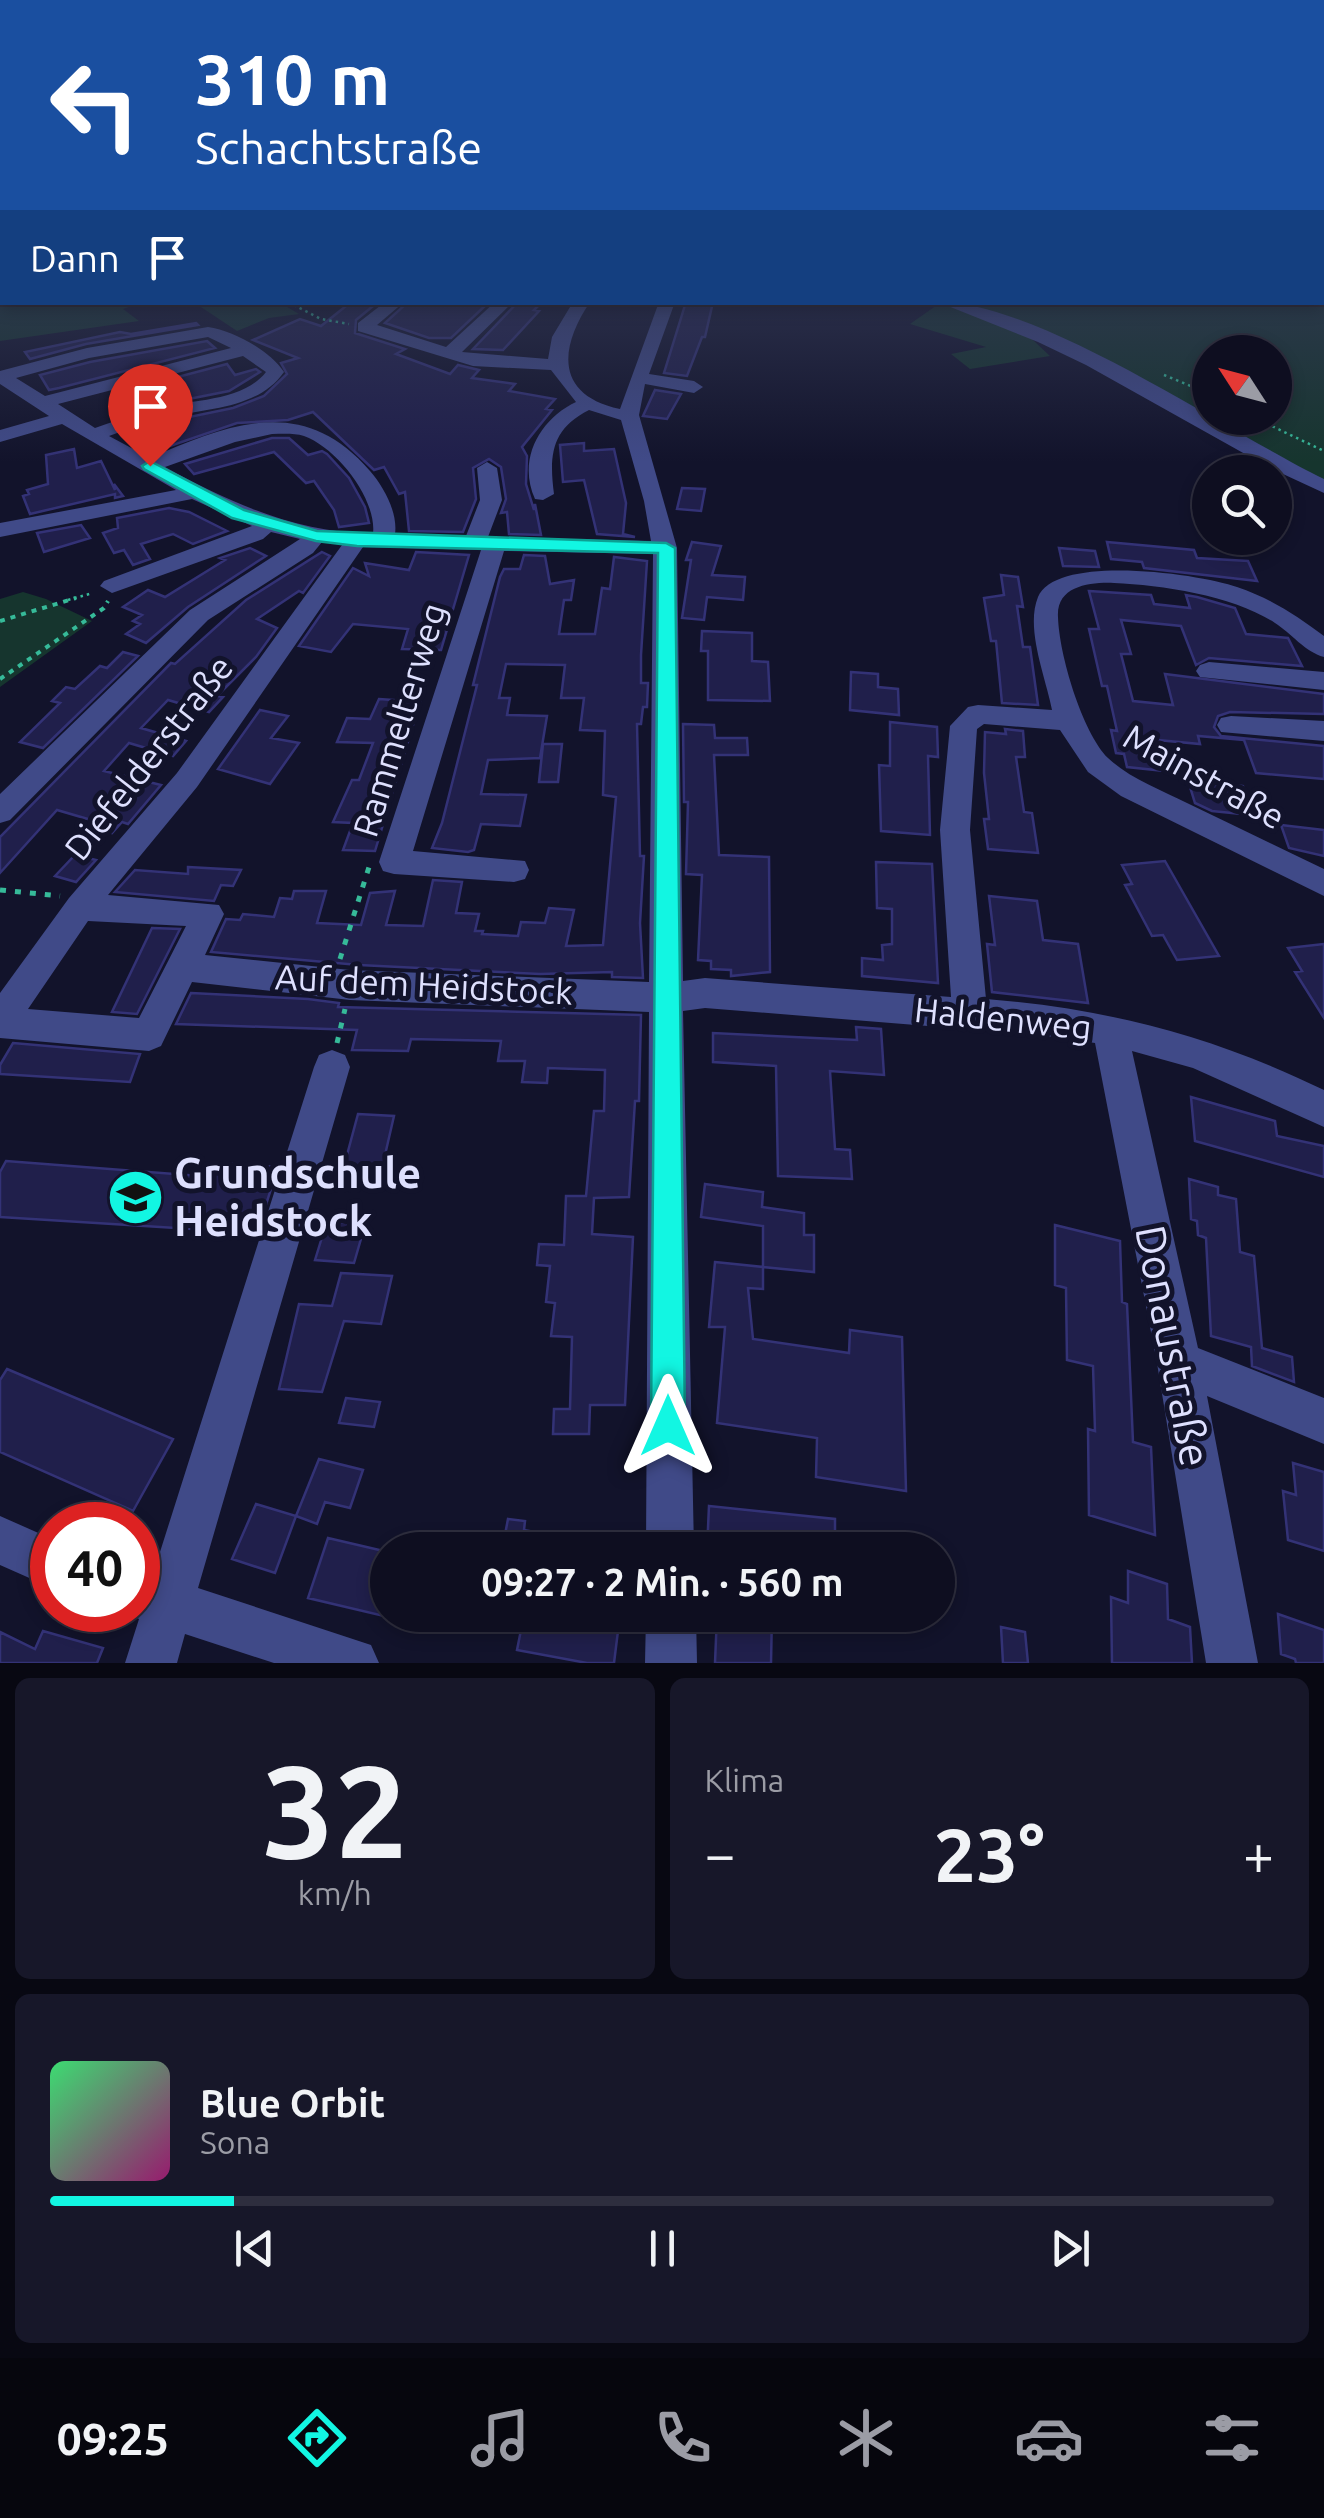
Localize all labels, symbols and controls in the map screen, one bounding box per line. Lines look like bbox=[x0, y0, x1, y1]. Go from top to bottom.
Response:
icon: left bbox=[30, 40, 160, 170]
text: 310 m bbox=[195, 40, 390, 118]
text: Schachtstraße bbox=[195, 122, 482, 173]
icon: arrive bbox=[140, 230, 195, 285]
text: Dann bbox=[30, 237, 120, 279]
north arrow bbox=[1192, 335, 1292, 435]
map controls bbox=[1192, 335, 1292, 555]
pin bbox=[108, 364, 193, 467]
icon: arrive bbox=[123, 379, 178, 434]
button: search bbox=[1192, 455, 1292, 555]
street label: Rammelterweg bbox=[345, 598, 454, 841]
street label: Diefelderstraße bbox=[56, 647, 240, 867]
street label: Mainstraße bbox=[1117, 716, 1292, 837]
street label: Auf dem Heidstock bbox=[274, 956, 574, 1012]
street label: Haldenweg bbox=[913, 989, 1094, 1047]
place label: Grundschule Heidstock bbox=[174, 1149, 421, 1244]
school or university icon: Grundschule Heidstock bbox=[105, 1167, 165, 1227]
street label: Donaustraße bbox=[1127, 1221, 1220, 1470]
position arrow bbox=[616, 1374, 720, 1478]
speed limit sign: 40 bbox=[30, 1502, 160, 1632]
text: 09:27 · 2 Min. · 560 m bbox=[481, 1561, 844, 1603]
text: 32 bbox=[261, 1737, 408, 1883]
text: Klima bbox=[705, 1762, 784, 1798]
text: 23° bbox=[934, 1812, 1045, 1896]
text: − bbox=[705, 1823, 736, 1884]
text: + bbox=[1243, 1823, 1274, 1884]
text: km/h bbox=[298, 1875, 372, 1911]
text: Blue Orbit bbox=[200, 2082, 385, 2124]
text: Sona bbox=[200, 2124, 270, 2160]
icon: previous bbox=[227, 2221, 282, 2276]
icon: pause bbox=[635, 2221, 690, 2276]
icon: next bbox=[1043, 2221, 1098, 2276]
icon: directions bbox=[282, 2403, 352, 2473]
icon: music bbox=[465, 2403, 535, 2473]
icon: phone bbox=[648, 2403, 718, 2473]
icon: climate bbox=[831, 2403, 901, 2473]
icon: car bbox=[1014, 2403, 1084, 2473]
icon: filters bbox=[1197, 2403, 1267, 2473]
text: 09:25 bbox=[57, 2413, 169, 2464]

